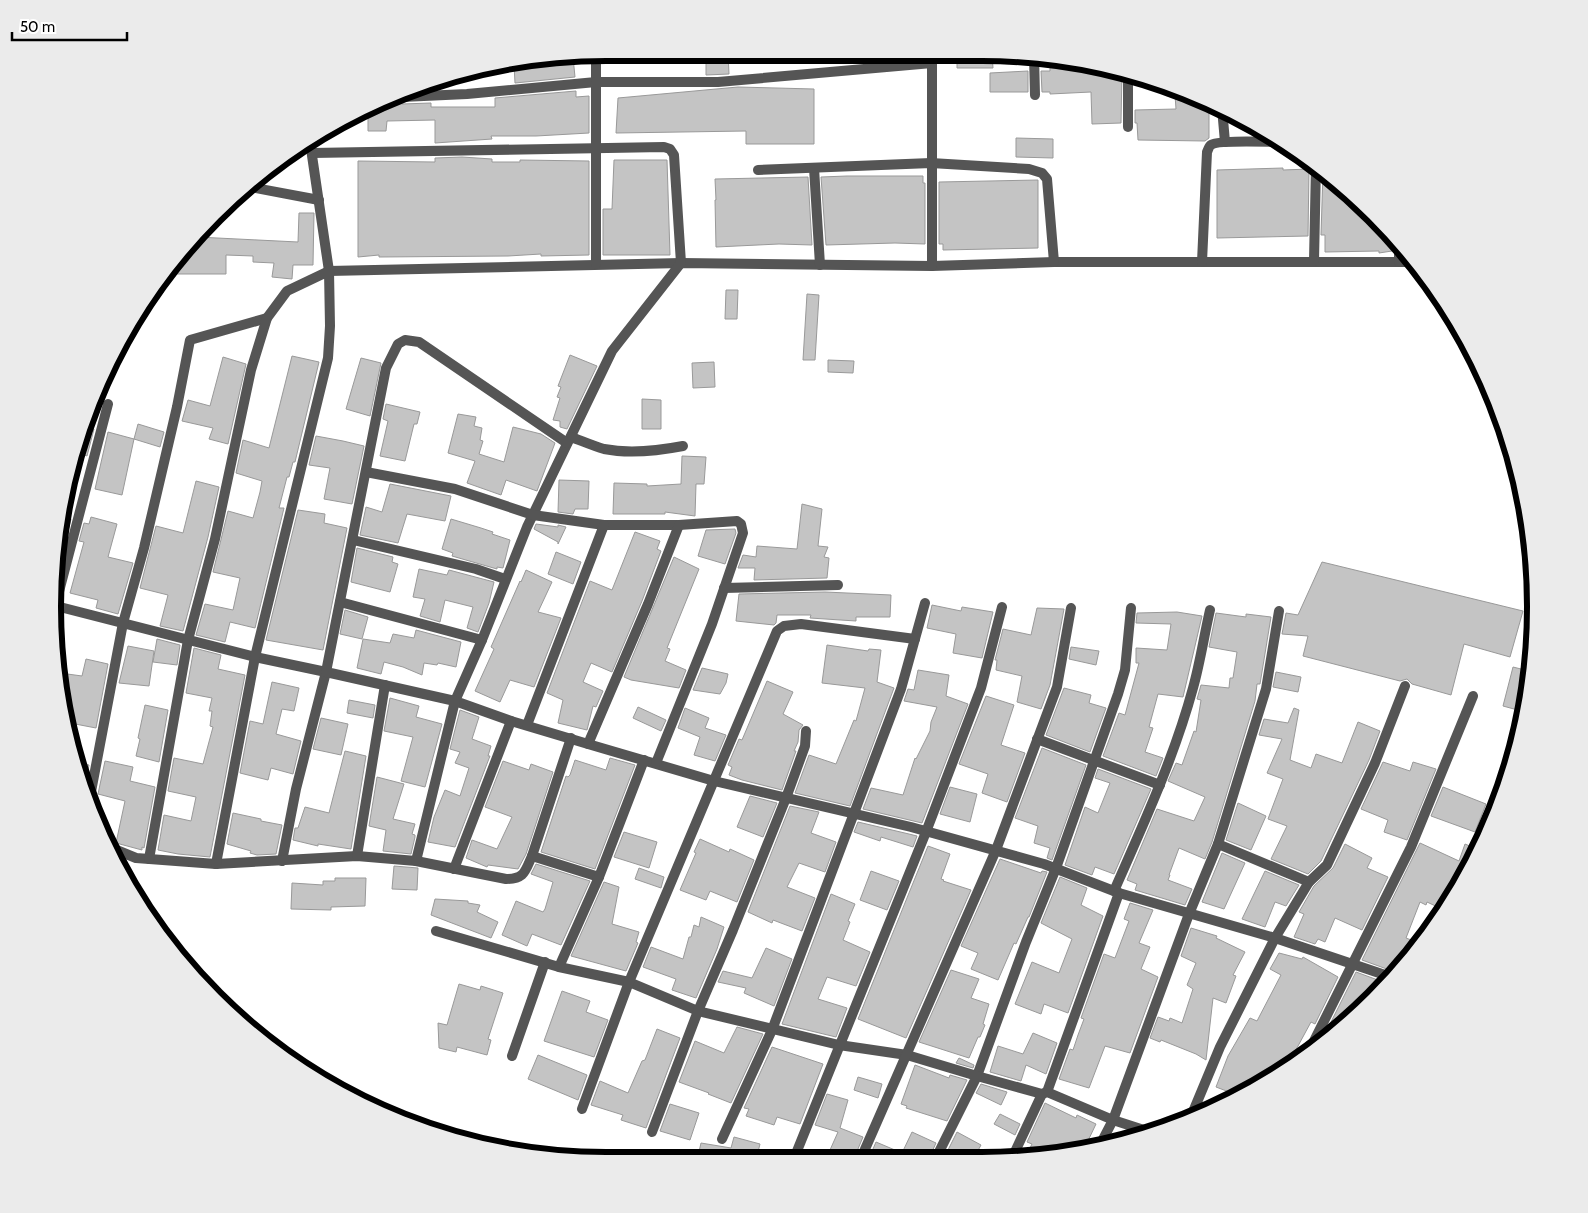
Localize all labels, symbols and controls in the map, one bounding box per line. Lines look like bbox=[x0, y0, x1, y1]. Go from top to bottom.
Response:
scale bar bbox=[12, 10, 128, 42]
text: 50 m bbox=[20, 18, 55, 36]

